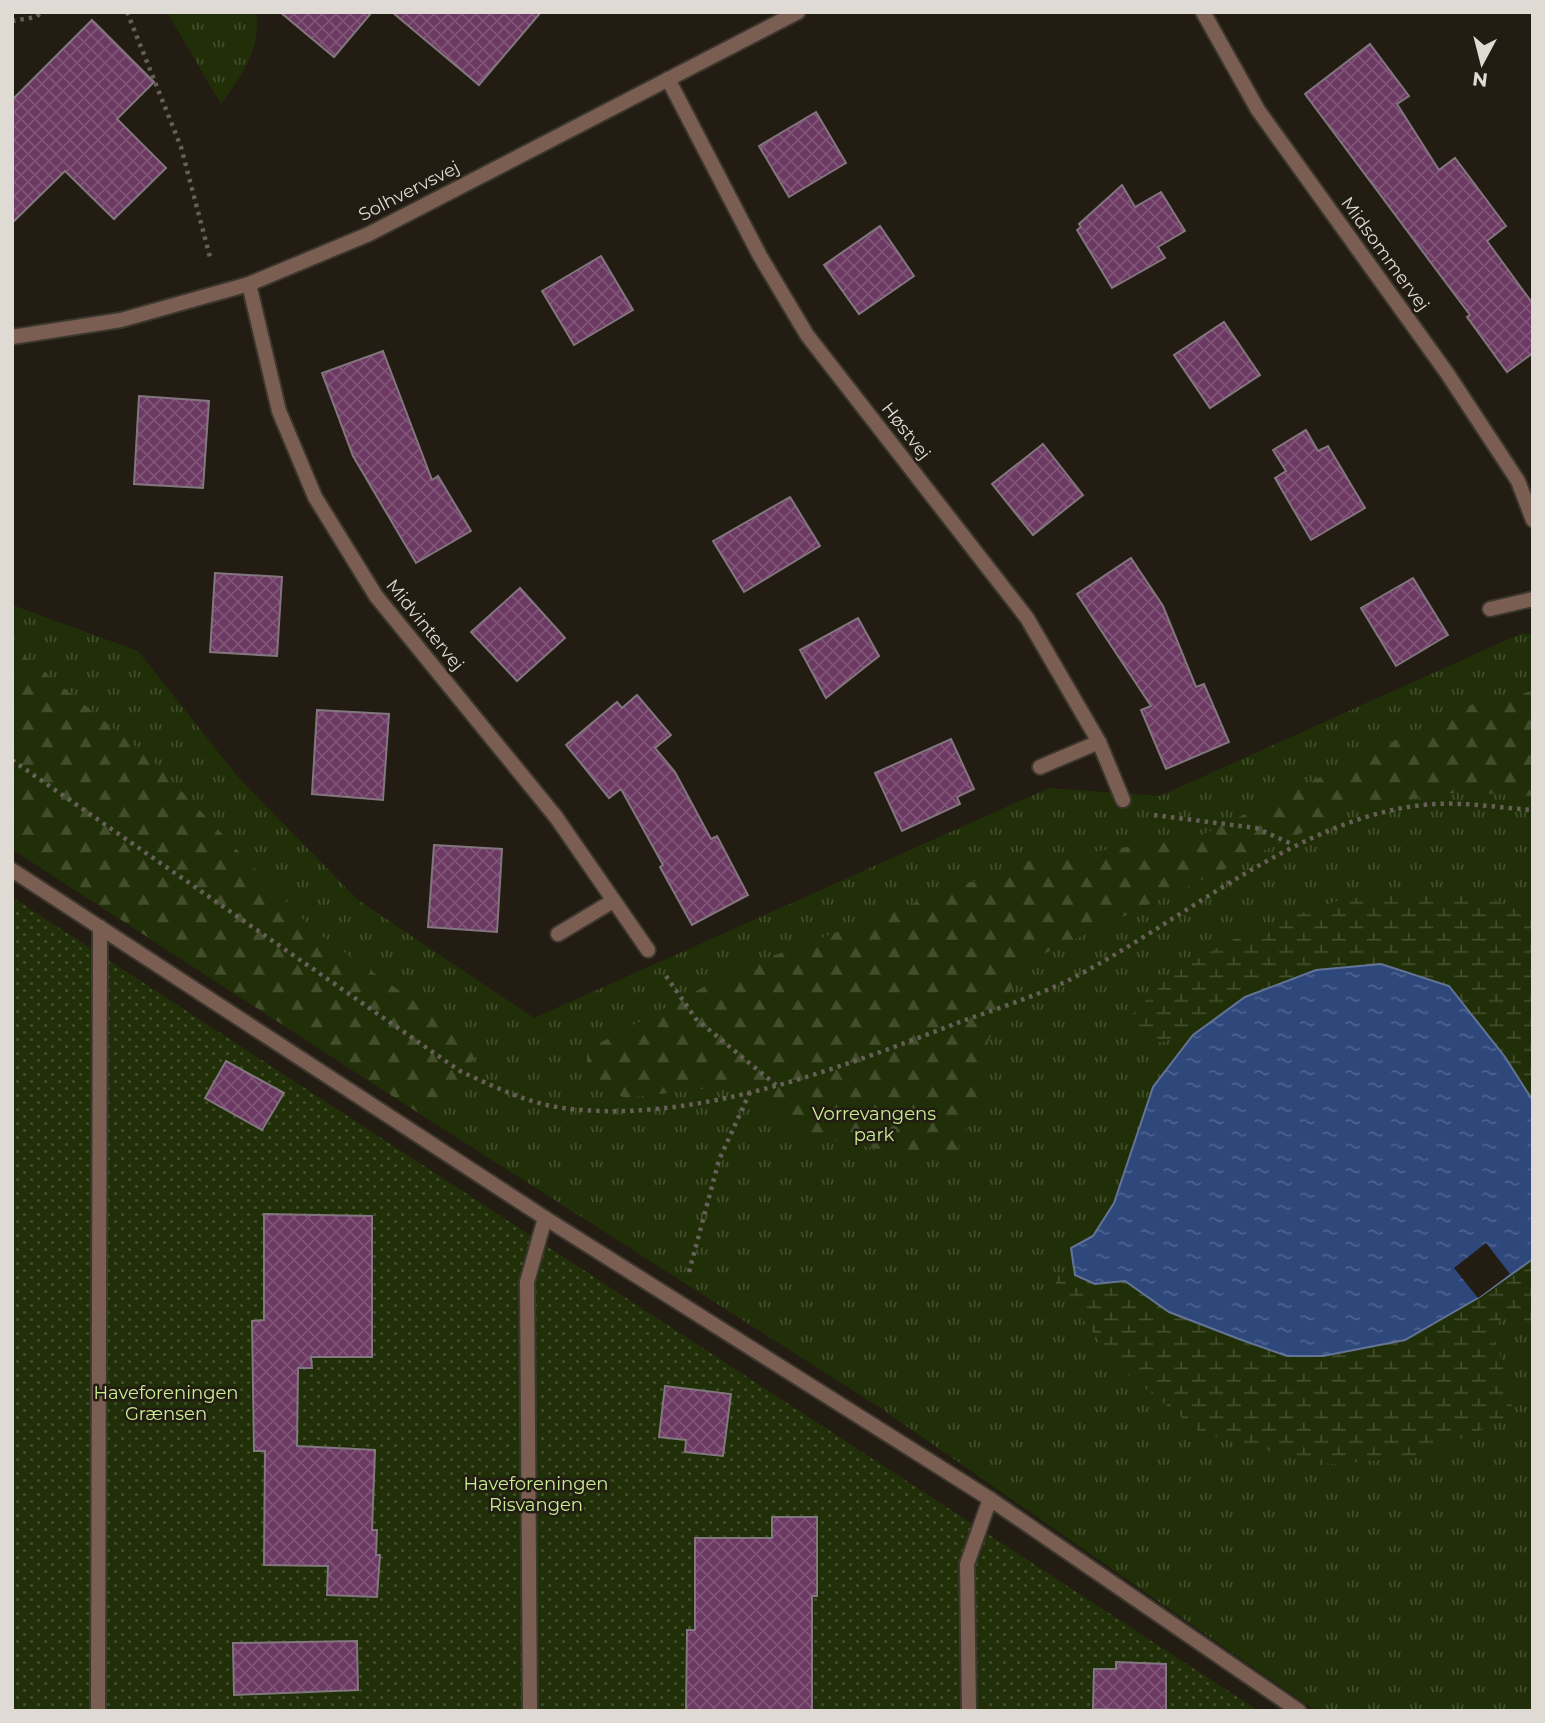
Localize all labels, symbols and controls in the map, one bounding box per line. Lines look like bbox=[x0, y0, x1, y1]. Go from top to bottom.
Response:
north arrow bbox=[1447, 28, 1517, 98]
text: N bbox=[1471, 67, 1489, 92]
street label: Solhvervsvej bbox=[355, 156, 463, 226]
street label: Midsommervej bbox=[1336, 193, 1434, 315]
street label: Høstvej bbox=[877, 398, 935, 464]
street label: Midvintervej bbox=[381, 575, 469, 675]
park label: Vorrevangens park bbox=[812, 1103, 936, 1146]
park label: Haveforeningen Grænsen bbox=[93, 1382, 239, 1425]
park label: Haveforeningen Risvangen bbox=[463, 1473, 609, 1516]

